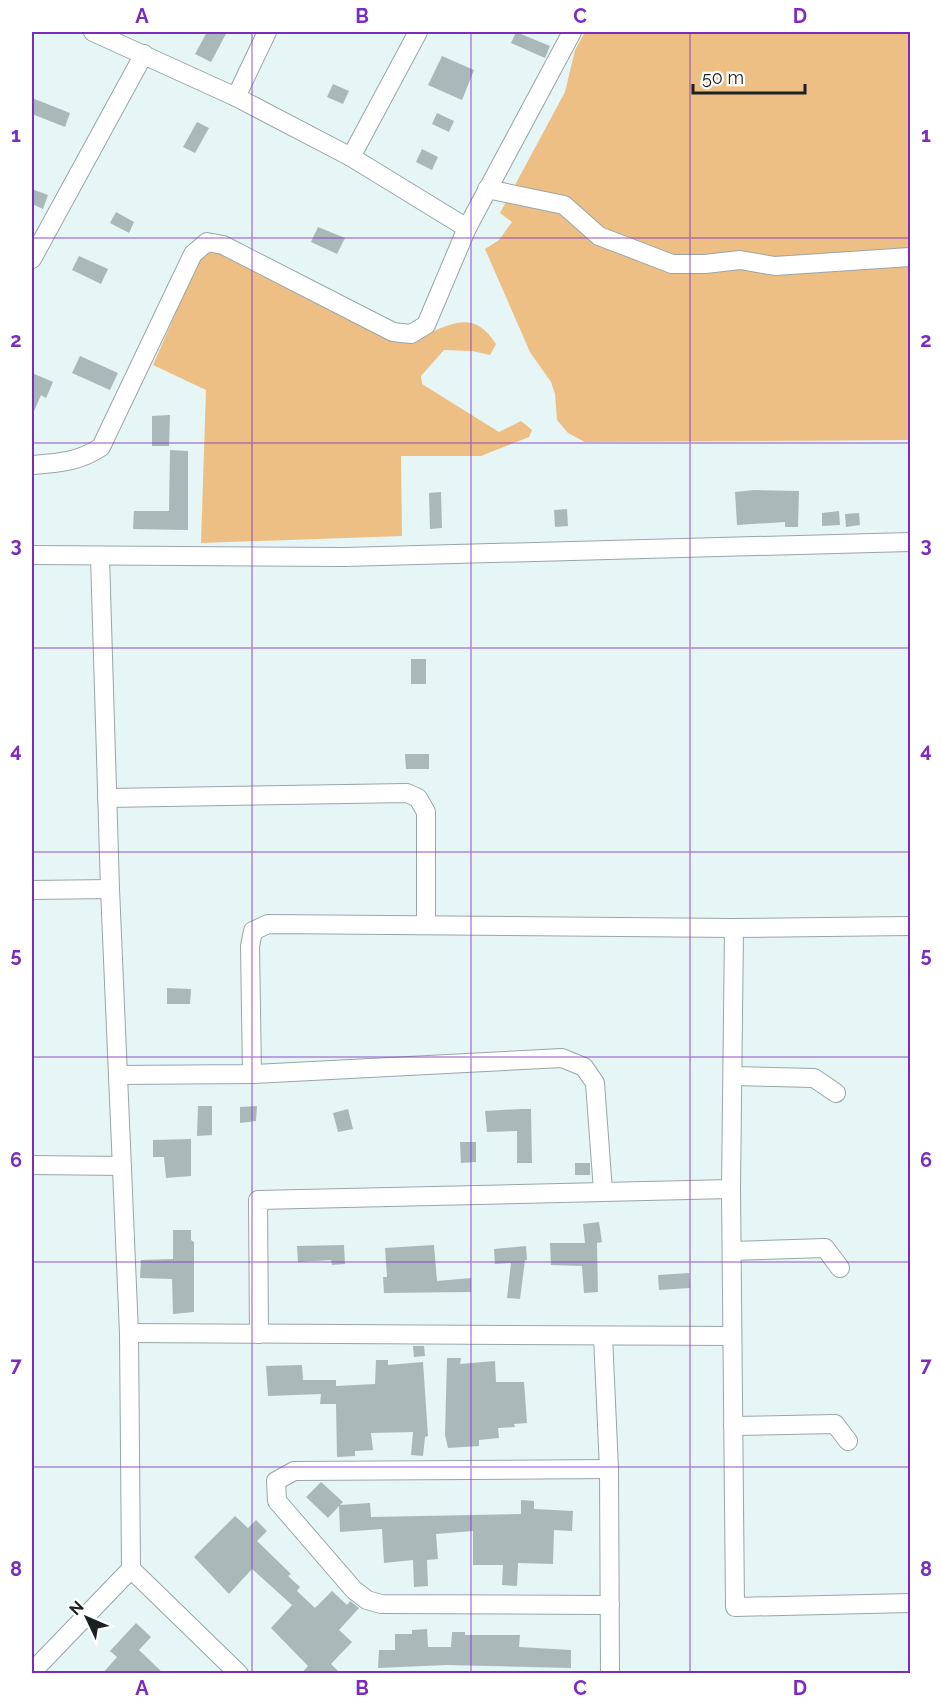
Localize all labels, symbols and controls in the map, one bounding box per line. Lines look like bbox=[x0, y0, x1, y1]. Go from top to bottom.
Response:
text: A bbox=[135, 4, 149, 28]
text: B bbox=[355, 4, 369, 28]
text: C bbox=[573, 4, 587, 28]
text: D bbox=[793, 4, 807, 28]
scale bar bbox=[693, 57, 806, 95]
text: 50 m bbox=[702, 67, 744, 88]
text: 1 bbox=[11, 123, 21, 147]
text: 1 bbox=[921, 123, 931, 147]
text: 2 bbox=[10, 328, 22, 352]
text: 2 bbox=[920, 328, 932, 352]
text: 3 bbox=[10, 533, 22, 557]
text: 3 bbox=[920, 533, 932, 557]
text: 4 bbox=[10, 738, 22, 762]
text: 4 bbox=[920, 738, 932, 762]
text: 5 bbox=[10, 943, 22, 967]
text: 5 bbox=[920, 943, 932, 967]
text: 6 bbox=[10, 1148, 22, 1172]
text: 6 bbox=[920, 1148, 932, 1172]
text: 7 bbox=[10, 1353, 22, 1377]
text: 7 bbox=[920, 1353, 932, 1377]
text: 8 bbox=[10, 1557, 22, 1581]
text: 8 bbox=[920, 1557, 932, 1581]
north arrow bbox=[57, 1588, 117, 1648]
text: N bbox=[65, 1597, 88, 1619]
text: A bbox=[135, 1676, 149, 1700]
text: B bbox=[355, 1676, 369, 1700]
text: C bbox=[573, 1676, 587, 1700]
text: D bbox=[793, 1676, 807, 1700]

